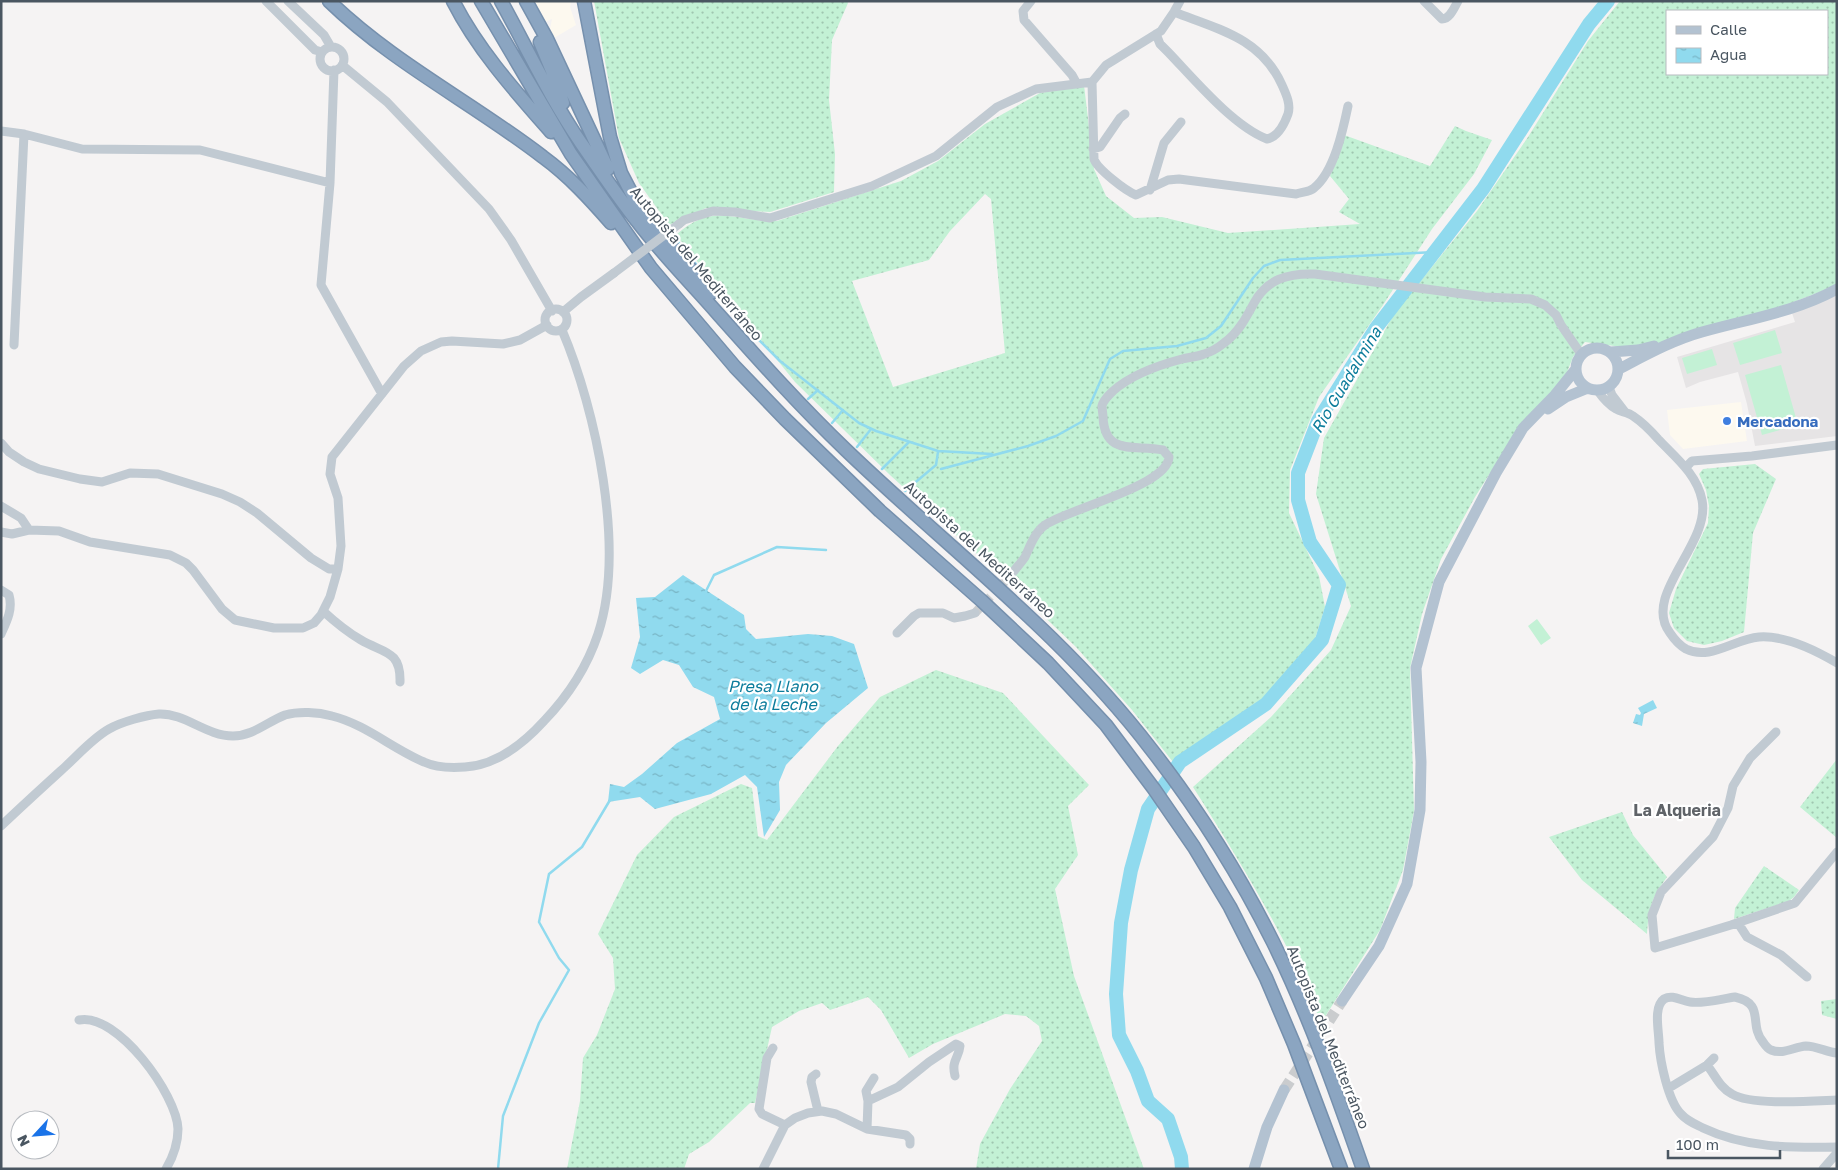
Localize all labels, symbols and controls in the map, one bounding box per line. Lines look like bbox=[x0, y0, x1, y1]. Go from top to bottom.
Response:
legend bbox=[1666, 10, 1828, 75]
text: Calle bbox=[1710, 20, 1747, 38]
text: Agua bbox=[1710, 45, 1747, 63]
street label: Autopista del Mediterráneo bbox=[627, 182, 767, 344]
water label: Rio Guadalmina bbox=[1306, 323, 1386, 437]
place label: Mercadona bbox=[1737, 412, 1818, 430]
marker: Mercadona bbox=[1721, 415, 1733, 427]
street label: Autopista del Mediterráneo bbox=[901, 477, 1059, 621]
water label: Presa Llano de la Leche bbox=[728, 676, 819, 714]
district label: La Alqueria bbox=[1633, 800, 1721, 820]
street label: Autopista del Mediterráneo bbox=[1284, 943, 1374, 1131]
north arrow bbox=[10, 1110, 60, 1160]
scale bar bbox=[1668, 1128, 1780, 1160]
text: N bbox=[13, 1132, 33, 1149]
text: 100 m bbox=[1676, 1135, 1719, 1153]

